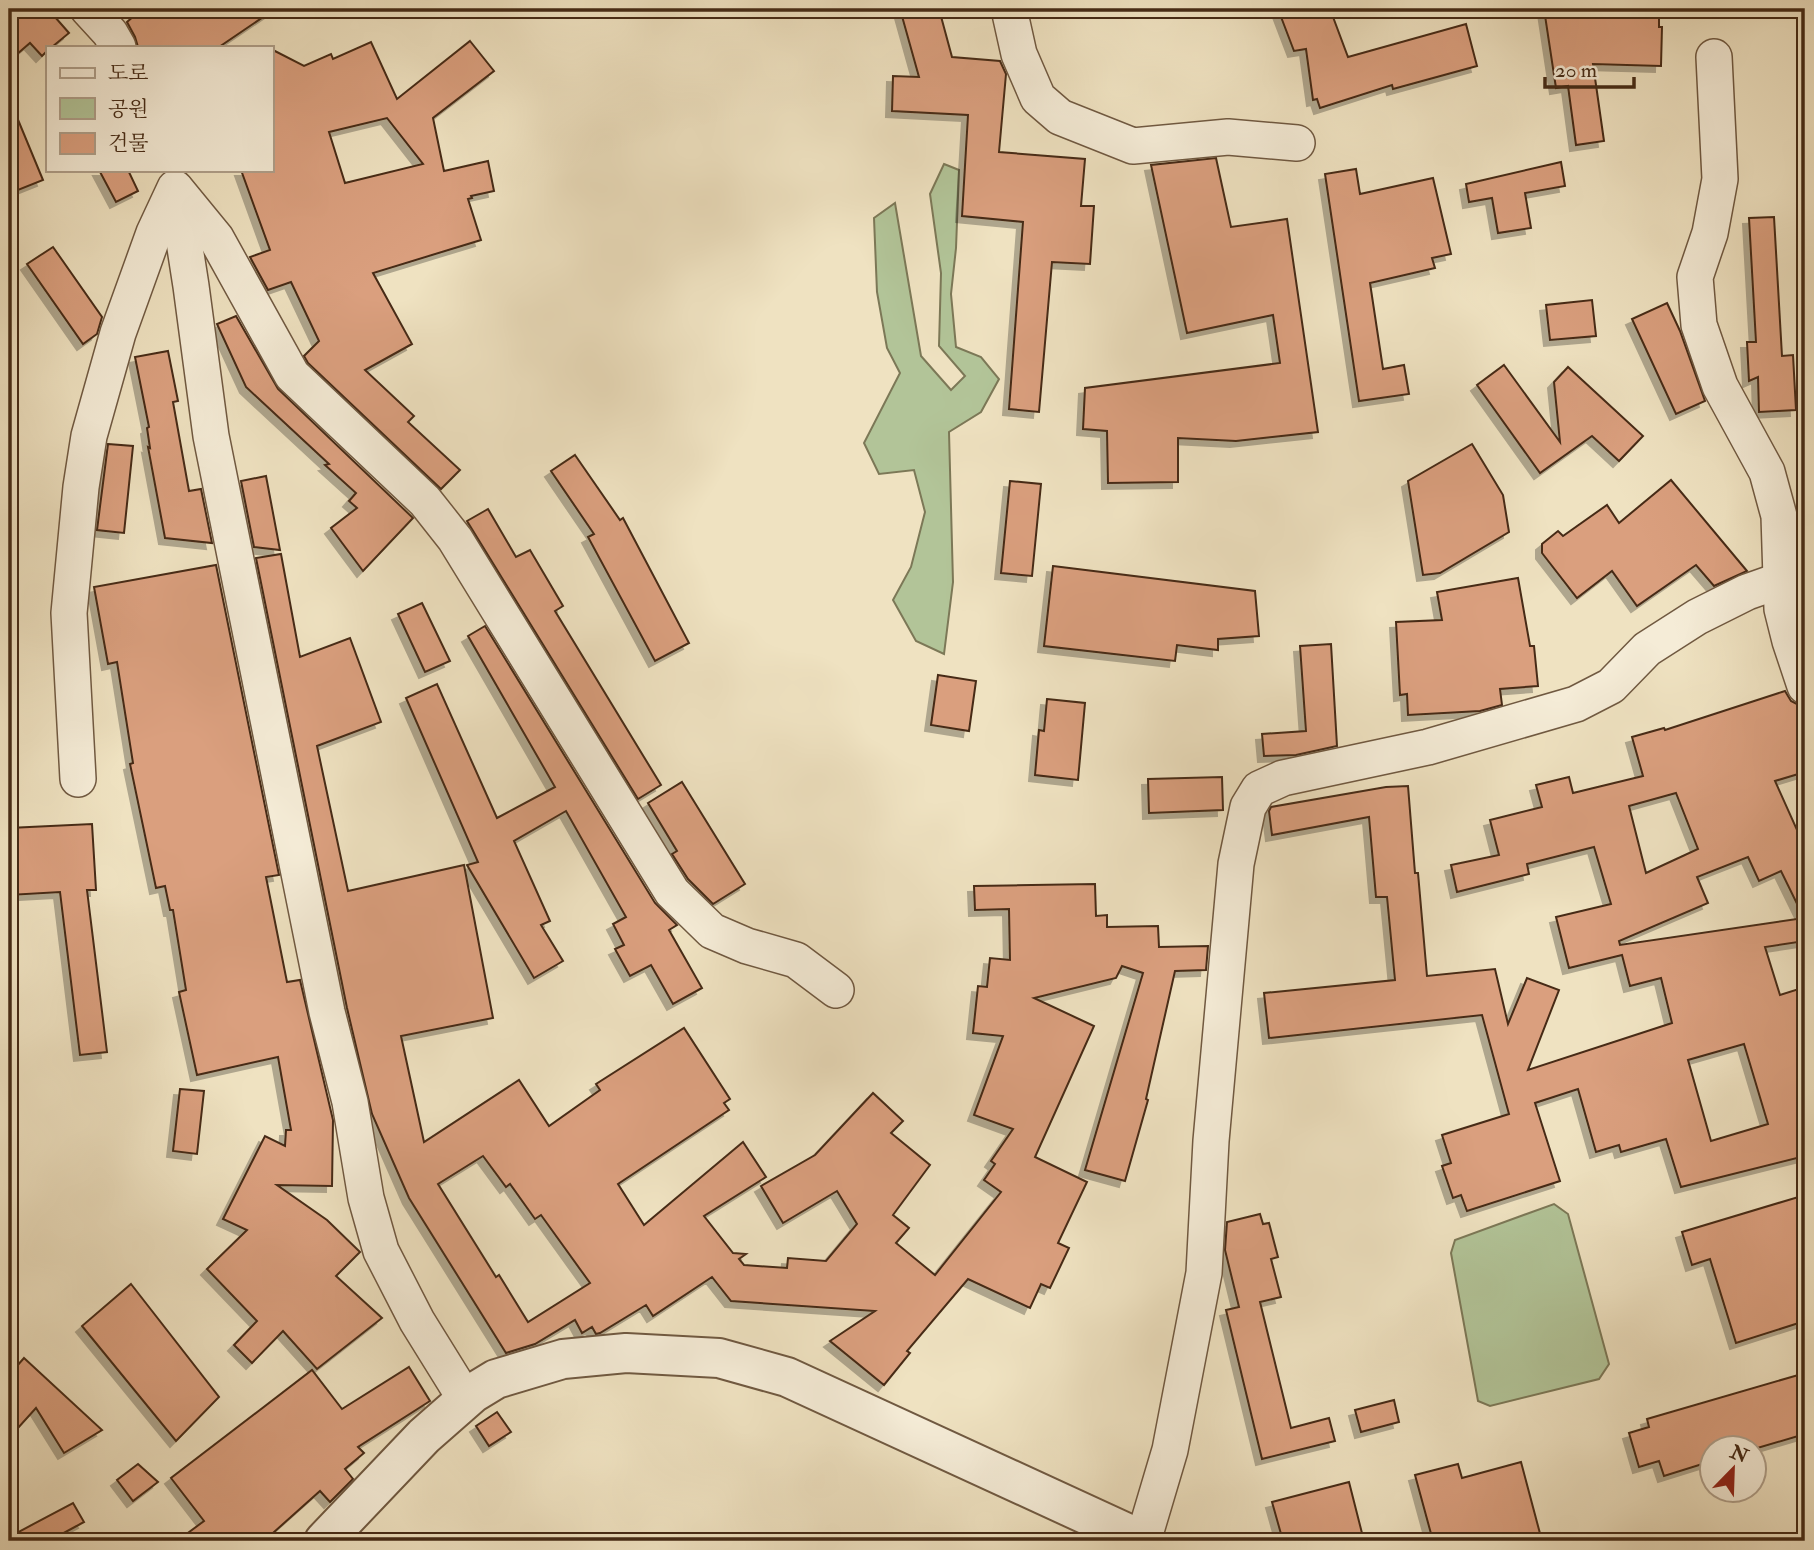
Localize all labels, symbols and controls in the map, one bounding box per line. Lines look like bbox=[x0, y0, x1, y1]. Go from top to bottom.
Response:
legend bbox=[46, 46, 273, 172]
scale bar bbox=[1545, 46, 1634, 90]
text: 20 m bbox=[1555, 57, 1597, 84]
text: 도로 bbox=[108, 60, 149, 87]
text: 공원 bbox=[108, 96, 149, 123]
text: 건물 bbox=[108, 130, 149, 157]
north arrow bbox=[1699, 1434, 1769, 1504]
text: N bbox=[1726, 1440, 1753, 1469]

